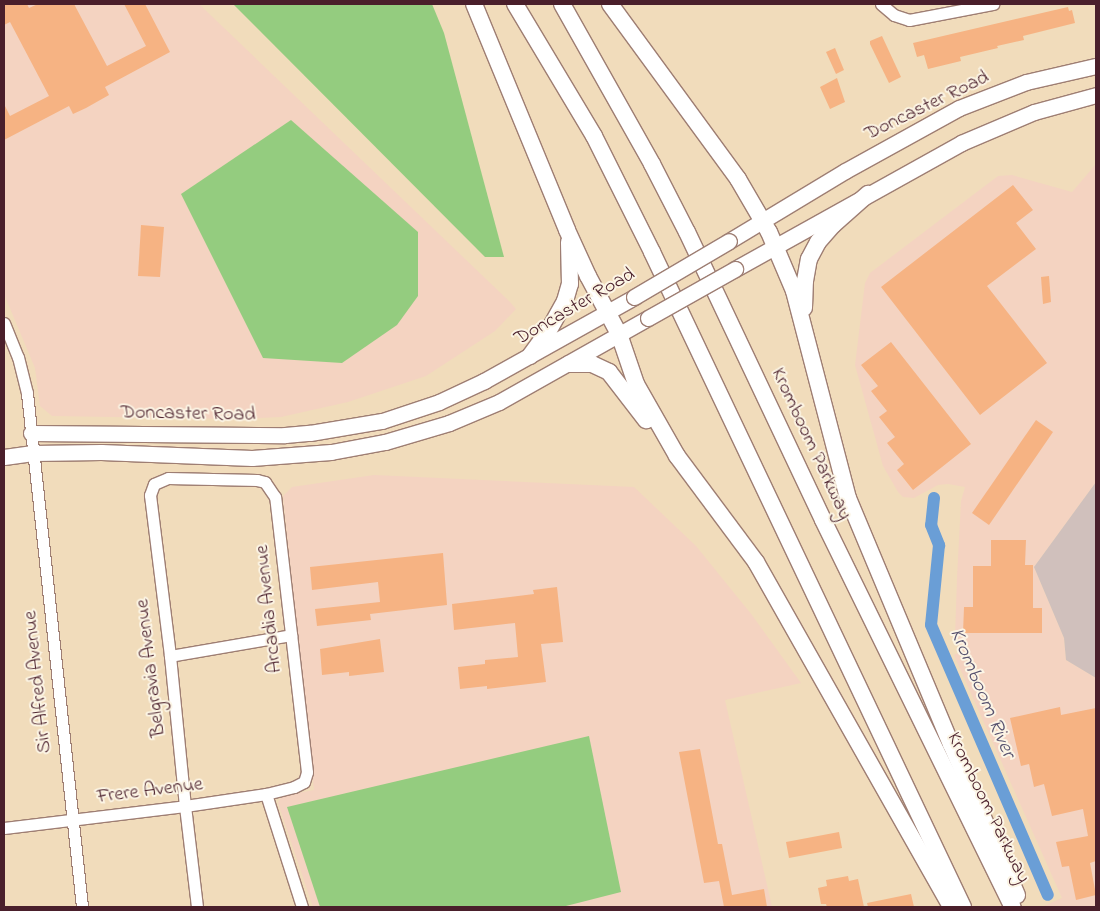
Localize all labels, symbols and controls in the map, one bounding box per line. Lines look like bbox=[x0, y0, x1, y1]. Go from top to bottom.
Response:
street label: Doncaster Road bbox=[861, 66, 993, 146]
street label: Doncaster Road bbox=[510, 263, 640, 351]
street label: Kromboom Parkway bbox=[765, 364, 857, 524]
street label: Doncaster Road bbox=[120, 401, 256, 427]
street label: Arcadia Avenue bbox=[250, 544, 288, 674]
street label: Belgravia Avenue bbox=[131, 598, 171, 738]
street label: Sir Alfred Avenue bbox=[19, 610, 57, 754]
water label: Kromboom River bbox=[943, 624, 1021, 762]
street label: Kromboom Parkway bbox=[941, 729, 1035, 887]
street label: Frere Avenue bbox=[96, 773, 204, 809]

